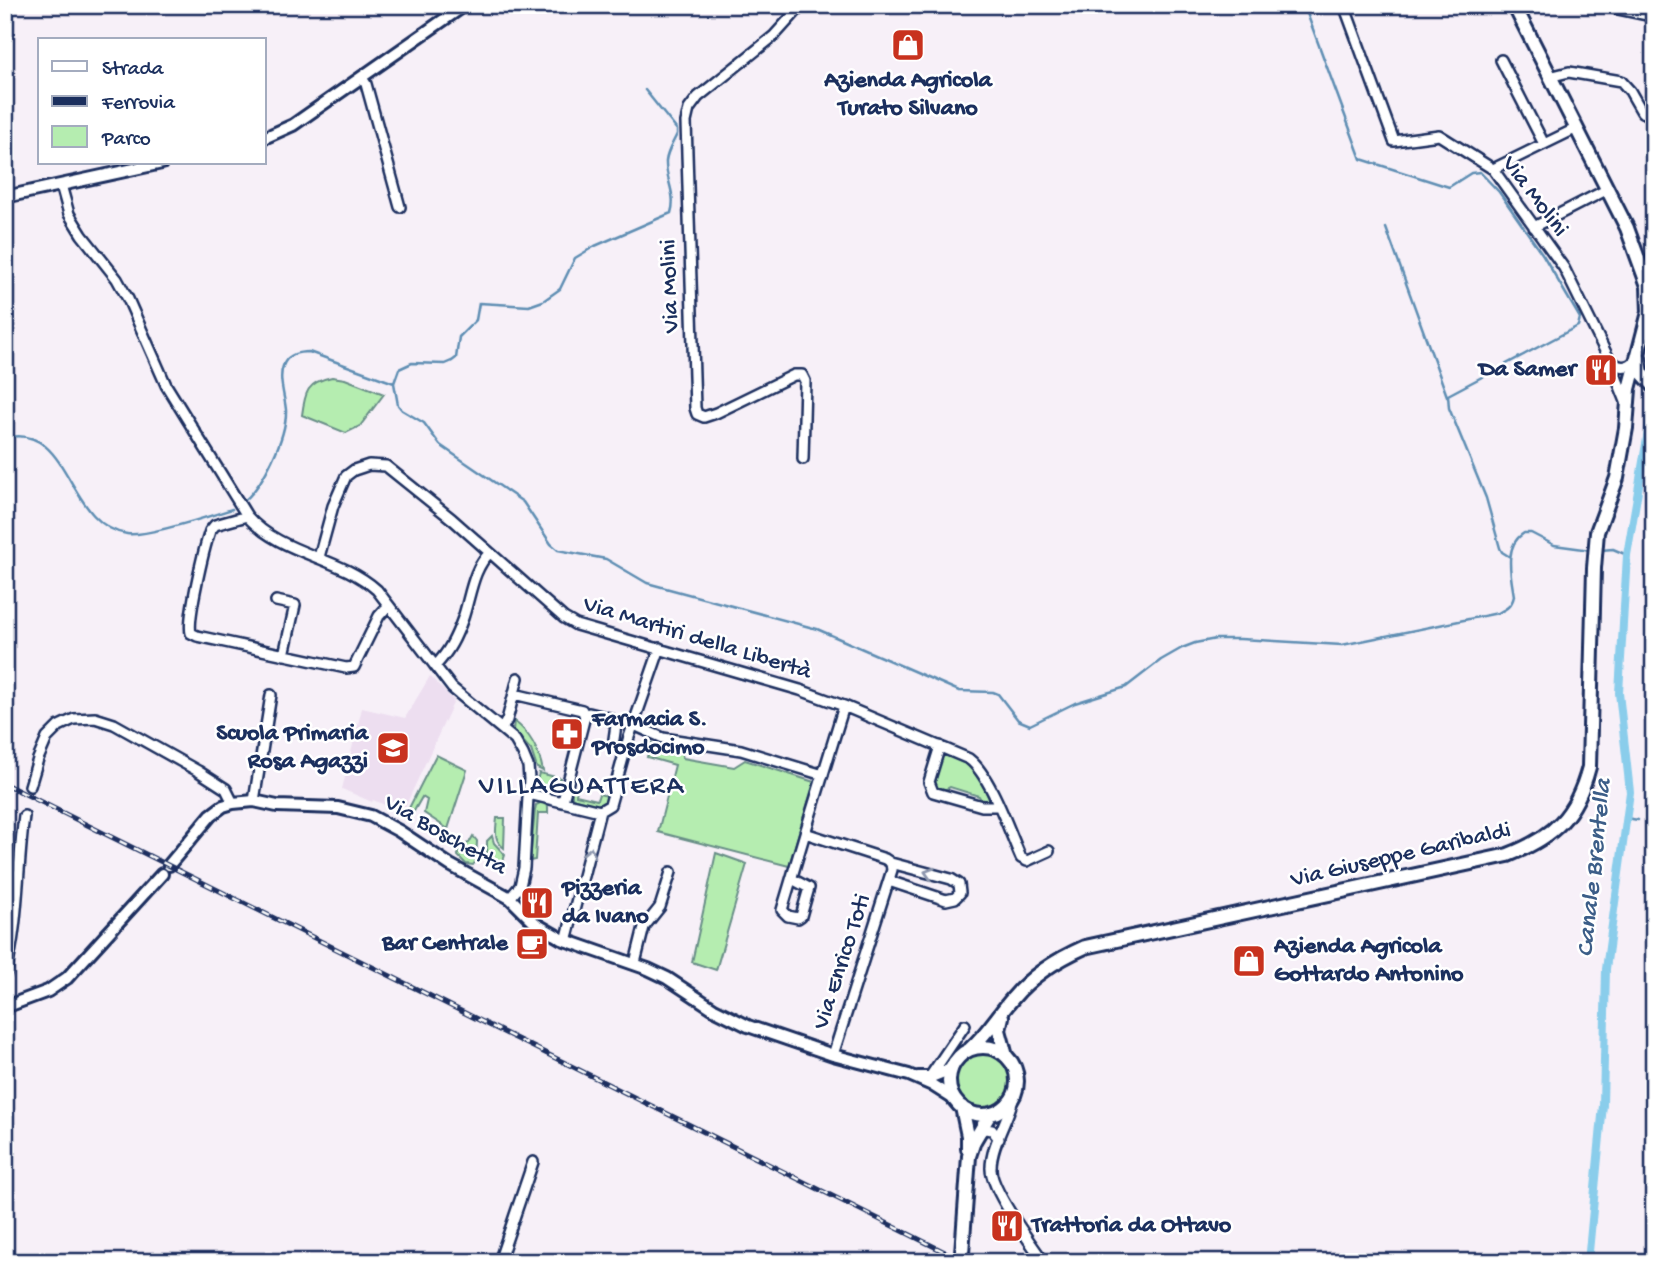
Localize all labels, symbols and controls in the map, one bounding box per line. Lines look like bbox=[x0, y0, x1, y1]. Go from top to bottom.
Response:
shop icon: Azienda Agricola Turato Silvano bbox=[889, 26, 927, 64]
legend bbox=[38, 38, 266, 164]
text: Strada bbox=[102, 58, 165, 83]
place label: Azienda Agricola Turato Silvano bbox=[823, 67, 993, 124]
text: Ferrovia bbox=[101, 92, 176, 117]
text: Parco bbox=[101, 128, 151, 153]
street label: Via Molini bbox=[1494, 150, 1574, 243]
street label: Via Molini bbox=[655, 239, 687, 334]
restaurant icon: Da Samer bbox=[1582, 351, 1620, 389]
place label: Da Samer bbox=[1477, 356, 1579, 385]
street label: Via Martiri della Libertà bbox=[578, 590, 815, 688]
place label: Farmacia S. Prosdocimo bbox=[590, 706, 708, 763]
pharmacy icon: Farmacia S. Prosdocimo bbox=[548, 715, 586, 753]
place label: Scuola Primaria Rosa Agazzi bbox=[216, 720, 370, 777]
school or university icon: Scuola Primaria Rosa Agazzi bbox=[374, 729, 412, 767]
district label: VILLAGUATTERA bbox=[478, 771, 685, 804]
water label: Canale Brentella bbox=[1571, 776, 1621, 959]
street label: Via Boschetta bbox=[377, 789, 512, 883]
street label: Via Giuseppe Garibaldi bbox=[1287, 817, 1514, 896]
one-way arrow bbox=[582, 847, 596, 859]
one-way arrow bbox=[923, 866, 935, 881]
place label: Pizzeria da Ivano bbox=[560, 875, 649, 932]
restaurant icon: Pizzeria da Ivano bbox=[518, 884, 556, 922]
street label: Via Enrico Toti bbox=[807, 891, 879, 1034]
cafe icon: Bar Centrale bbox=[513, 925, 551, 963]
place label: Bar Centrale bbox=[381, 930, 510, 959]
place label: Azienda Agricola Gottardo Antonino bbox=[1273, 933, 1464, 990]
shop icon: Azienda Agricola Gottardo Antonino bbox=[1230, 942, 1268, 980]
restaurant icon: Trattoria da Ottavo bbox=[988, 1207, 1026, 1245]
place label: Trattoria da Ottavo bbox=[1030, 1212, 1232, 1241]

